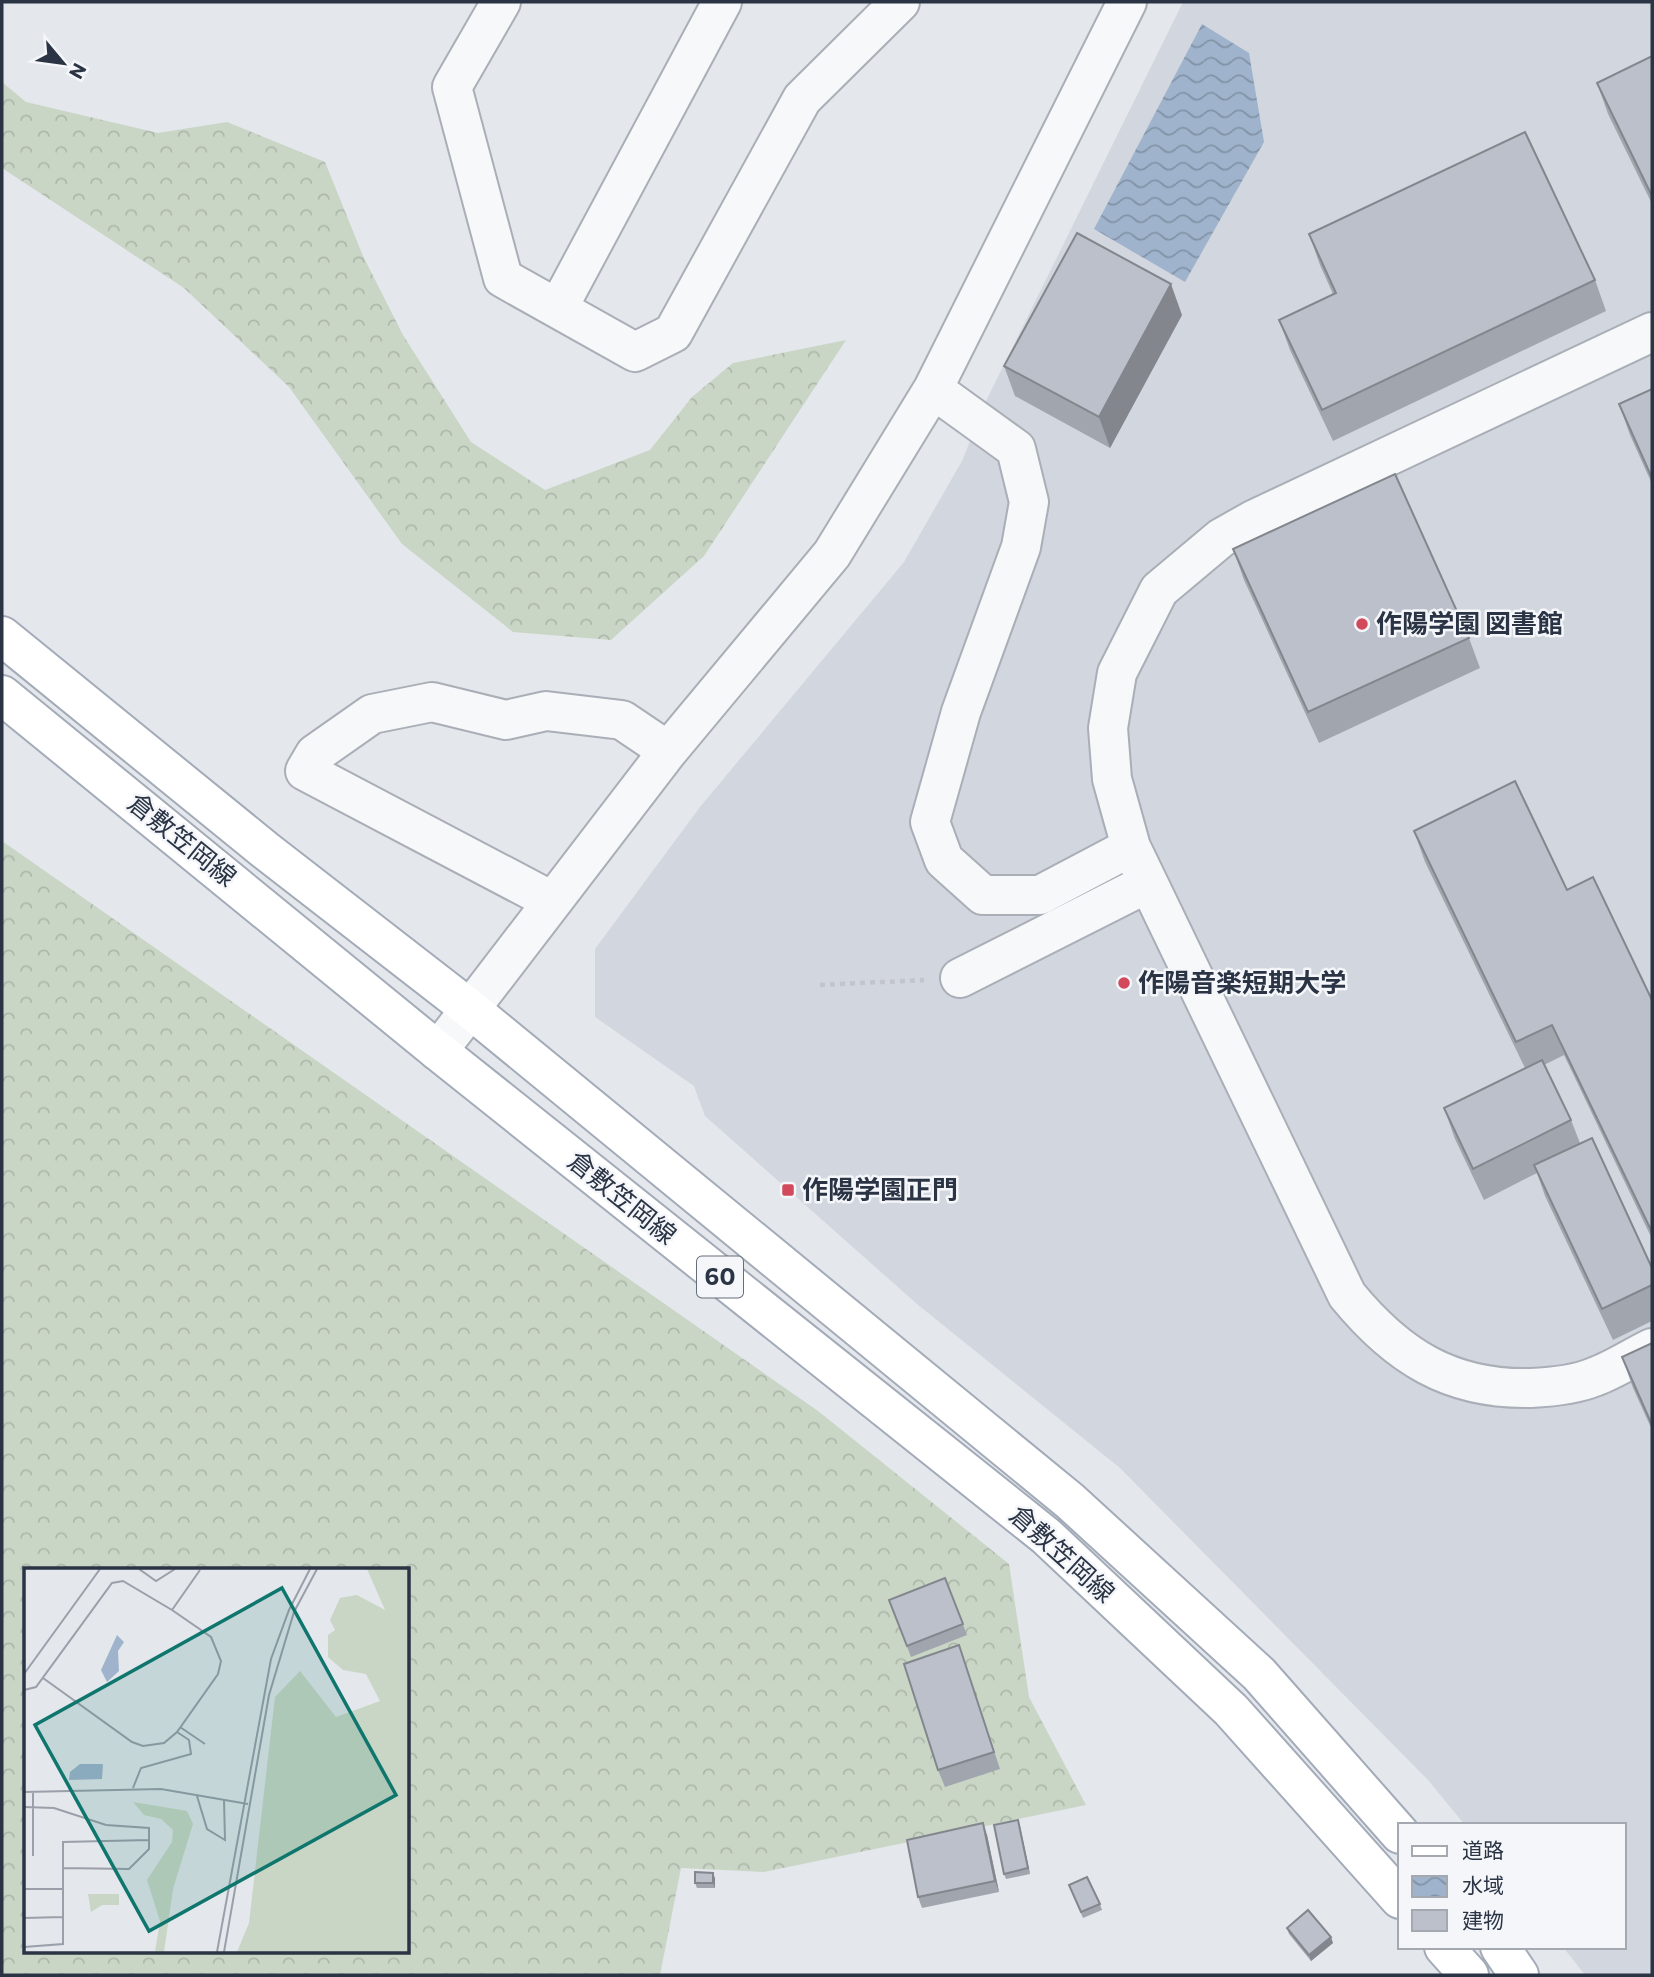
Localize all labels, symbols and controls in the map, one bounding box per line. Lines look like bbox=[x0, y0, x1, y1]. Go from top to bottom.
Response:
north arrow bbox=[28, 28, 98, 98]
text: N bbox=[65, 60, 92, 83]
place label: 作陽学園 図書館 bbox=[1376, 607, 1563, 638]
marker: 作陽学園 図書館 bbox=[1354, 616, 1370, 632]
street label: 倉敷笠岡線 bbox=[123, 786, 243, 892]
place label: 作陽音楽短期大学 bbox=[1138, 966, 1346, 997]
marker: 作陽音楽短期大学 bbox=[1116, 975, 1132, 991]
street label: 倉敷笠岡線 bbox=[563, 1144, 683, 1250]
place label: 作陽学園正門 bbox=[802, 1173, 958, 1204]
marker: 作陽学園正門 bbox=[780, 1182, 796, 1198]
road number: 60 bbox=[697, 1256, 743, 1297]
street label: 倉敷笠岡線 bbox=[1004, 1498, 1122, 1608]
inset map bbox=[24, 1568, 410, 1952]
legend bbox=[1398, 1823, 1626, 1949]
text: 道路 bbox=[1462, 1837, 1504, 1862]
text: 水域 bbox=[1462, 1872, 1504, 1897]
text: 建物 bbox=[1462, 1907, 1504, 1932]

